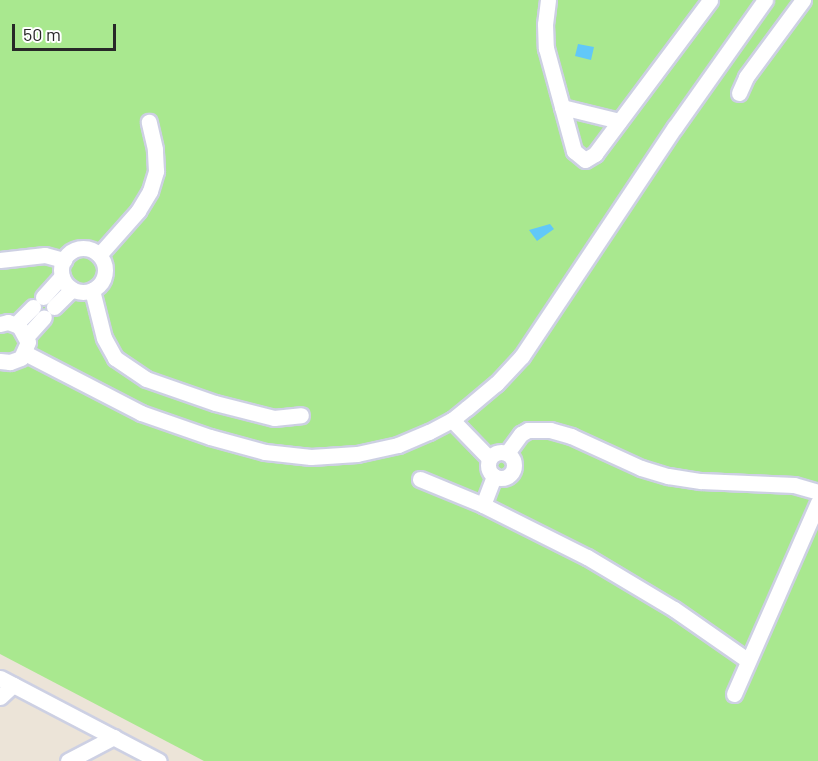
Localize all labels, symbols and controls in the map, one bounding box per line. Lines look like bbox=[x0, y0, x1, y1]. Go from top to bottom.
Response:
scale bar bbox=[15, 12, 118, 50]
text: 50 m bbox=[23, 23, 61, 45]

